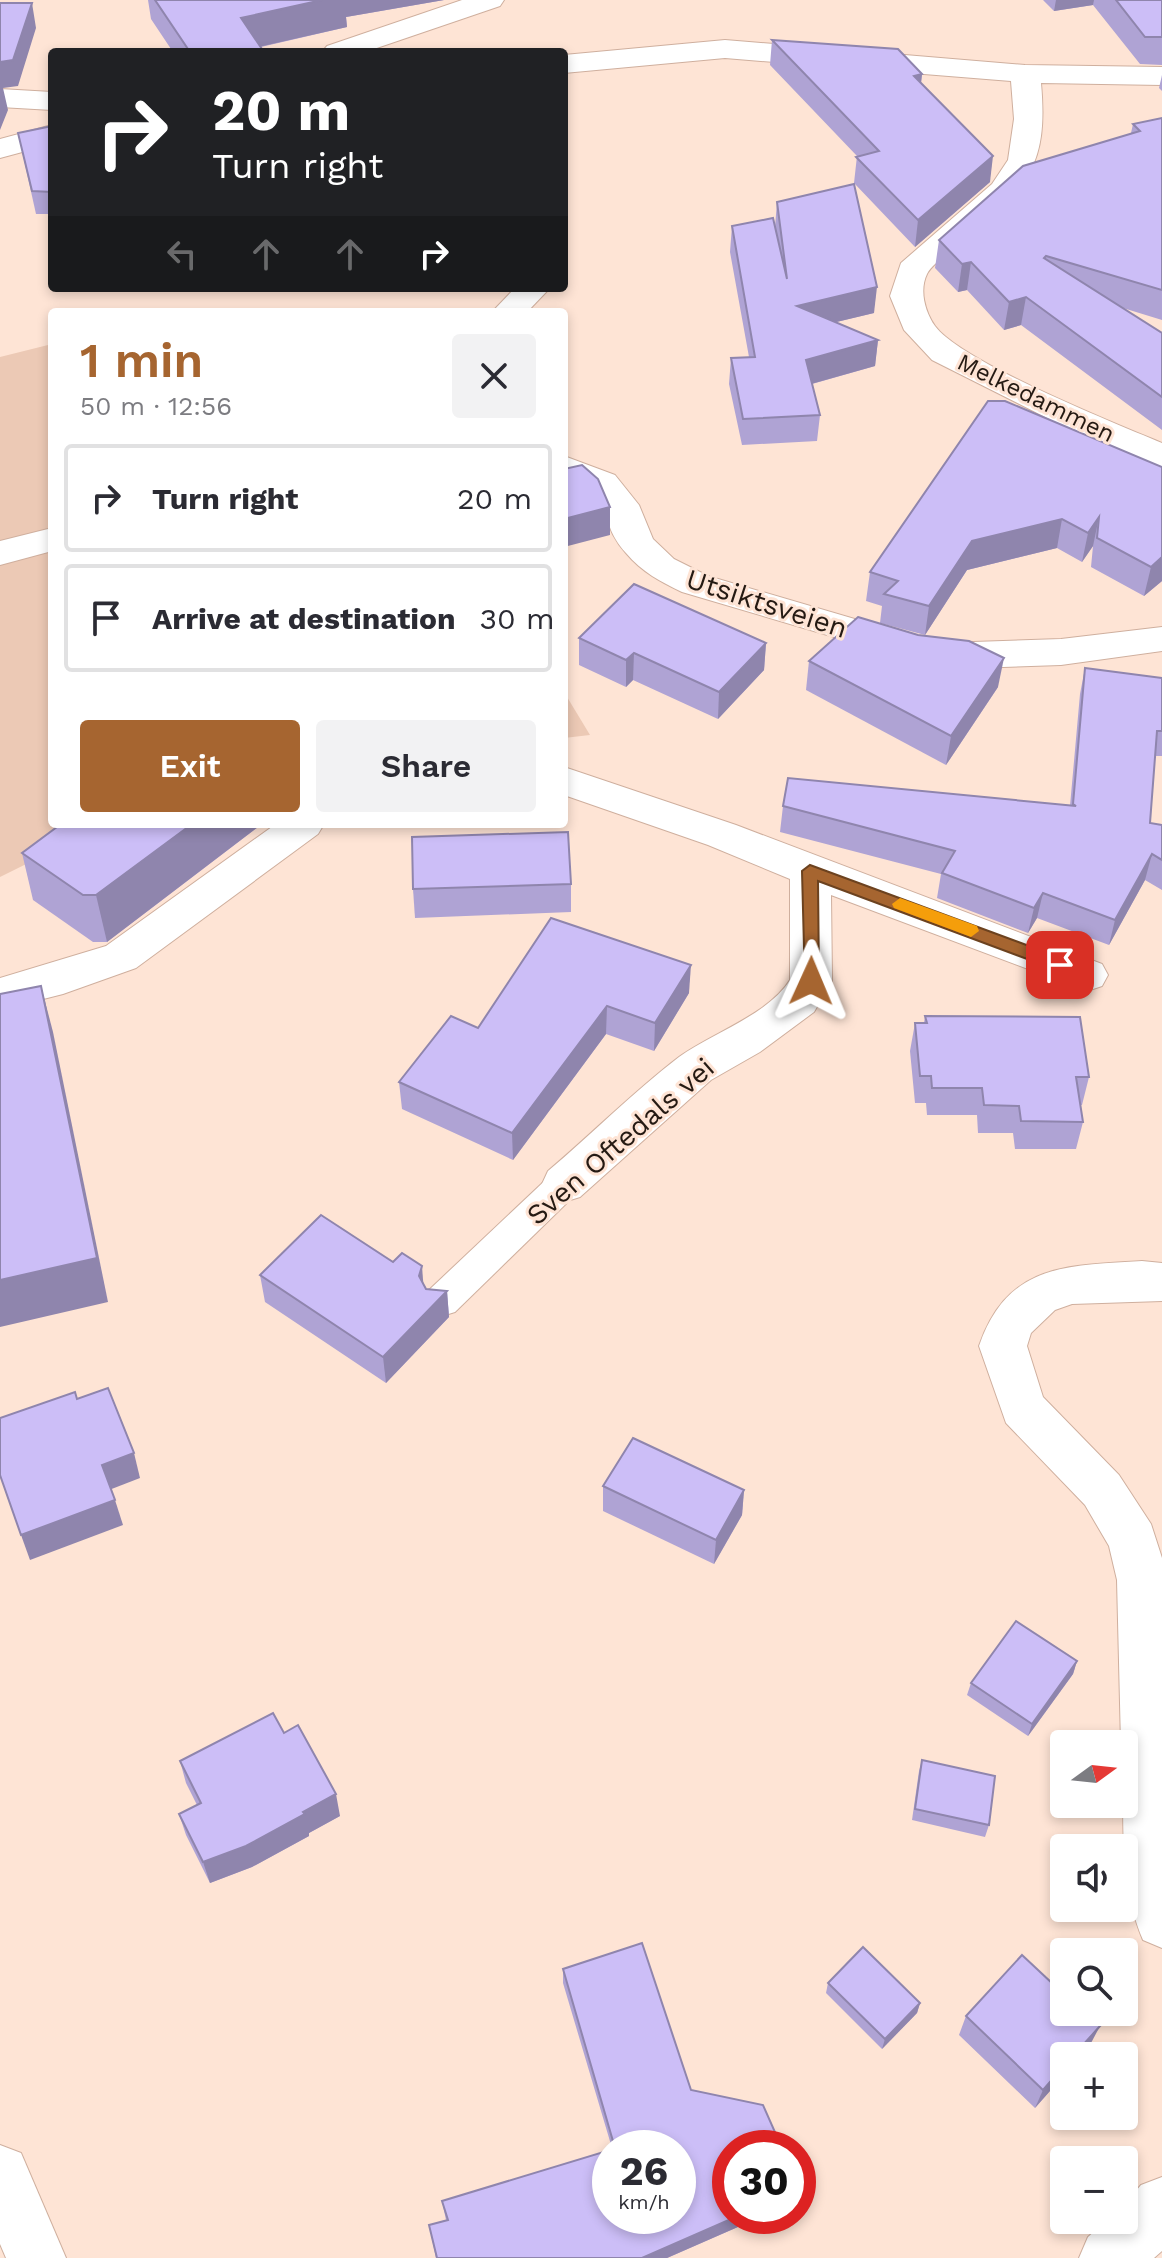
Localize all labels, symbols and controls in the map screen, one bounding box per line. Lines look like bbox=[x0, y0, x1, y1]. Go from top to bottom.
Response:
text: 20 m bbox=[212, 78, 350, 144]
icon: right bbox=[80, 80, 184, 184]
text: Turn right bbox=[212, 145, 383, 187]
icon: left bbox=[160, 232, 204, 276]
icon: ahead bbox=[244, 232, 288, 276]
icon: ahead bbox=[328, 232, 372, 276]
icon: right bbox=[412, 232, 456, 276]
text: 1 min bbox=[80, 332, 203, 389]
button: close bbox=[452, 334, 536, 418]
street label: Melkedammen bbox=[953, 348, 1119, 448]
text: 50 m · 12:56 bbox=[80, 391, 232, 421]
icon: right bbox=[84, 476, 128, 520]
text: Turn right bbox=[152, 481, 298, 516]
text: 20 m bbox=[457, 481, 532, 516]
street label: Utsiktsveien bbox=[682, 562, 852, 645]
icon: arrive bbox=[84, 596, 128, 640]
text: Arrive at destination bbox=[152, 601, 456, 636]
text: 30 m bbox=[480, 601, 555, 636]
button: Exit bbox=[80, 720, 300, 812]
button: Share bbox=[316, 720, 536, 812]
pin bbox=[1026, 931, 1094, 999]
position arrow bbox=[769, 939, 853, 1023]
icon: arrive bbox=[1038, 943, 1082, 987]
street label: Sven Oftedals vei bbox=[520, 1051, 721, 1232]
north arrow bbox=[1050, 1730, 1138, 1818]
map controls bbox=[1050, 1730, 1138, 2234]
button: sound bbox=[1050, 1834, 1138, 1922]
button: search bbox=[1050, 1938, 1138, 2026]
button: + bbox=[1050, 2042, 1138, 2130]
speed limit sign: 30 bbox=[712, 2130, 816, 2234]
button: − bbox=[1050, 2146, 1138, 2234]
text: 26 bbox=[620, 2148, 668, 2195]
text: km/h bbox=[618, 2190, 670, 2214]

